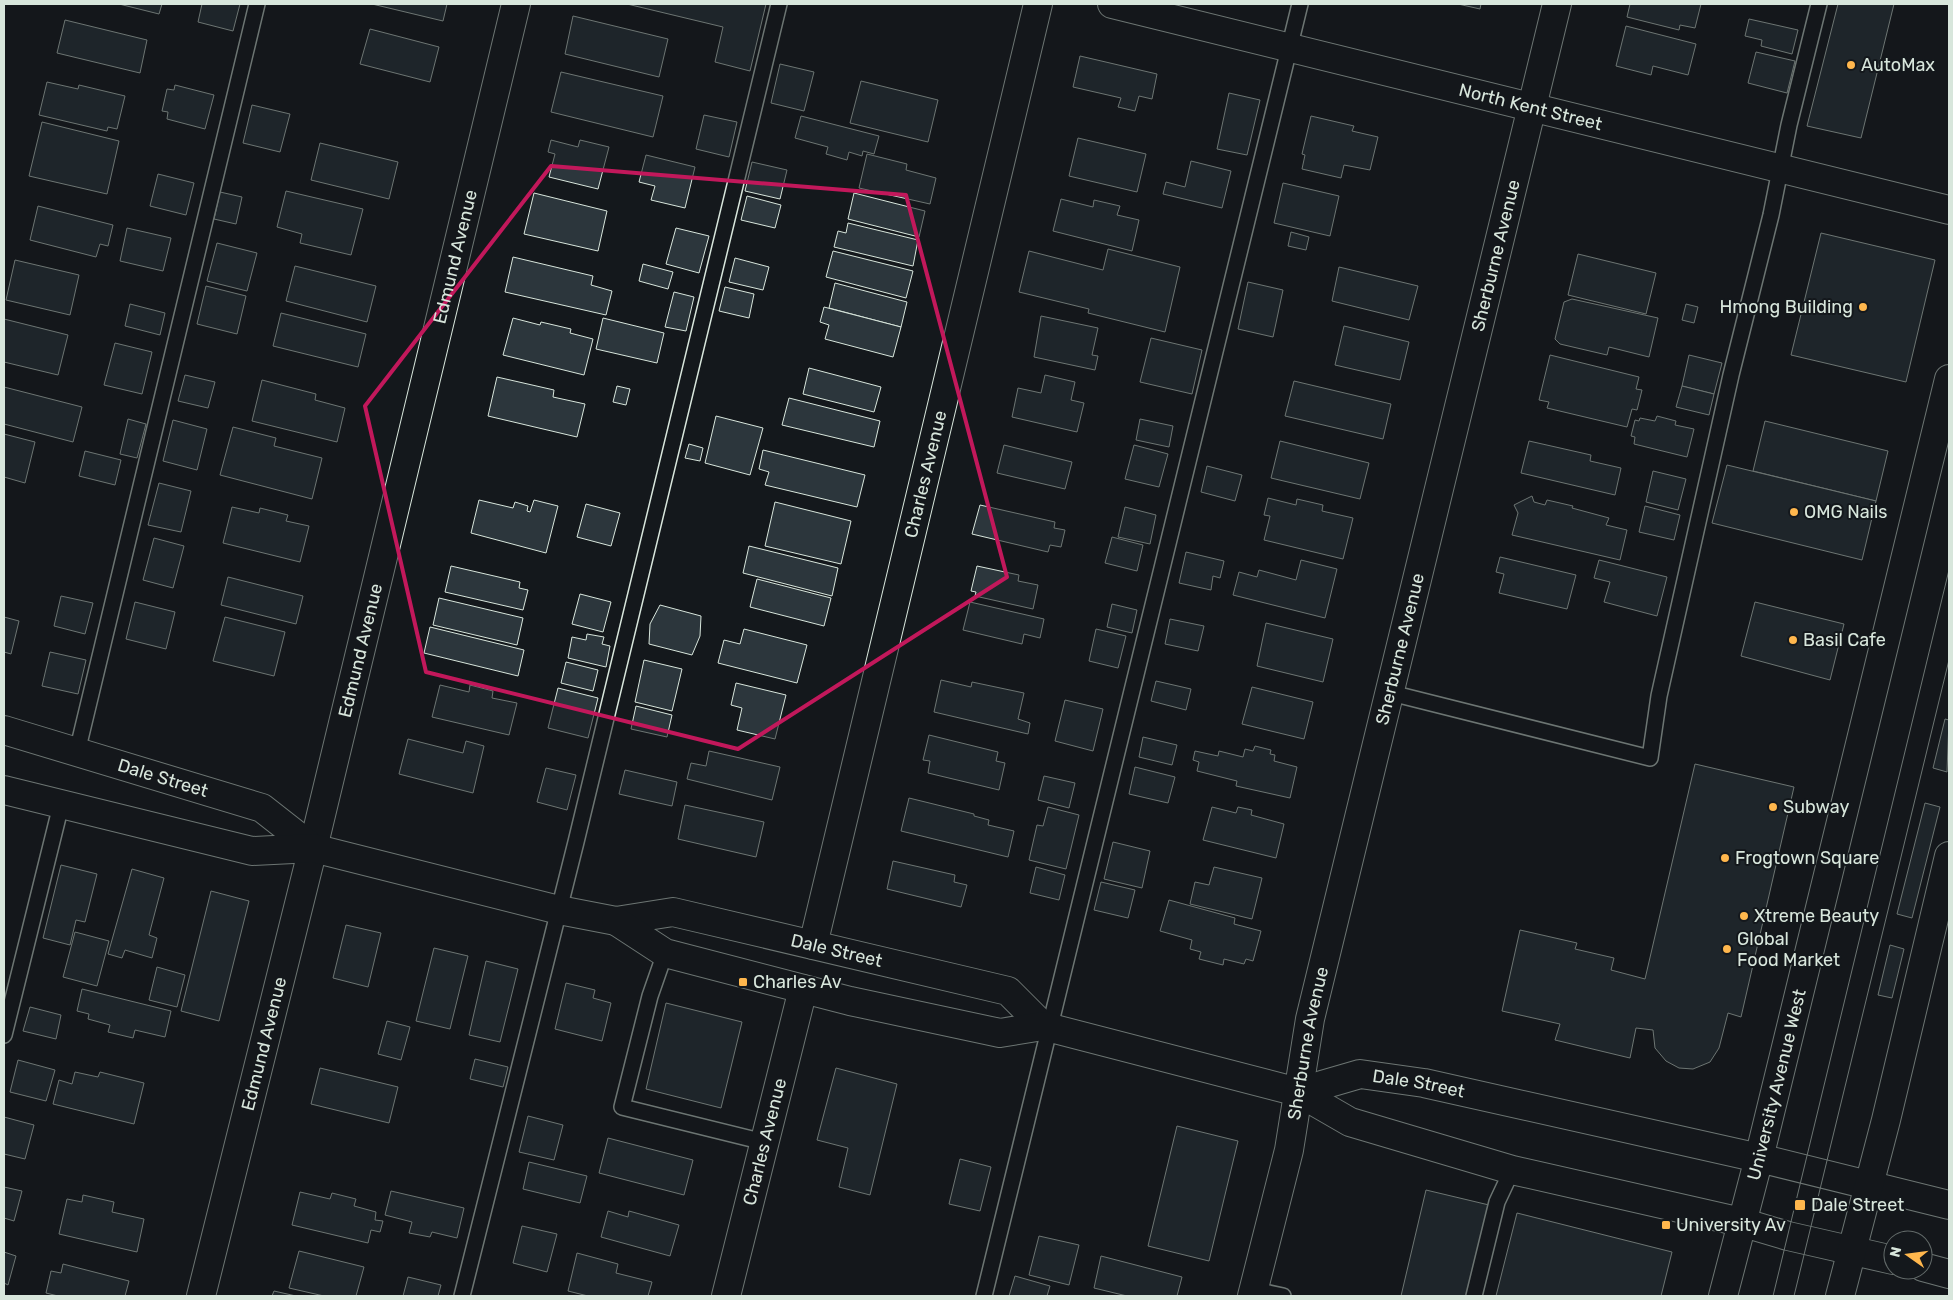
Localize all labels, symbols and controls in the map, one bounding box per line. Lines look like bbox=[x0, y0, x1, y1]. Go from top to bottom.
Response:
place label: AutoMax bbox=[1861, 54, 1935, 76]
marker: AutoMax bbox=[1845, 59, 1857, 71]
street label: North Kent Street bbox=[1457, 79, 1604, 135]
street label: Sherburne Avenue bbox=[1467, 177, 1525, 334]
street label: Edmund Avenue bbox=[429, 187, 482, 326]
place label: Hmong Building bbox=[1719, 296, 1853, 318]
marker: Hmong Building bbox=[1857, 301, 1869, 313]
street label: Charles Avenue bbox=[900, 408, 951, 540]
place label: OMG Nails bbox=[1804, 501, 1888, 523]
marker: OMG Nails bbox=[1788, 506, 1800, 518]
street label: Sherburne Avenue bbox=[1371, 571, 1429, 727]
street label: Edmund Avenue bbox=[334, 581, 387, 720]
place label: Basil Cafe bbox=[1803, 629, 1886, 651]
marker: Basil Cafe bbox=[1787, 634, 1799, 646]
street label: Dale Street bbox=[115, 754, 211, 802]
place label: Subway bbox=[1783, 796, 1849, 818]
marker: Subway bbox=[1767, 801, 1779, 813]
place label: Frogtown Square bbox=[1735, 847, 1879, 869]
marker: Frogtown Square bbox=[1719, 852, 1731, 864]
place label: Xtreme Beauty bbox=[1754, 905, 1879, 927]
marker: Xtreme Beauty bbox=[1738, 910, 1750, 922]
place label: Global Food Market bbox=[1737, 928, 1840, 971]
street label: Dale Street bbox=[789, 929, 885, 972]
marker: Global Food Market bbox=[1721, 943, 1733, 955]
street label: Sherburne Avenue bbox=[1283, 964, 1333, 1122]
place label: Charles Av bbox=[753, 971, 842, 993]
street label: Edmund Avenue bbox=[237, 975, 291, 1113]
marker: Charles Av bbox=[737, 976, 749, 988]
street label: University Avenue West bbox=[1743, 987, 1811, 1183]
street label: Dale Street bbox=[1371, 1065, 1467, 1103]
street label: Charles Avenue bbox=[738, 1076, 791, 1208]
place label: Dale Street bbox=[1811, 1194, 1904, 1216]
marker: Dale Street bbox=[1793, 1198, 1807, 1212]
place label: University Av bbox=[1676, 1214, 1786, 1236]
marker: University Av bbox=[1660, 1219, 1672, 1231]
north arrow bbox=[1883, 1230, 1933, 1280]
text: N bbox=[1886, 1245, 1905, 1259]

